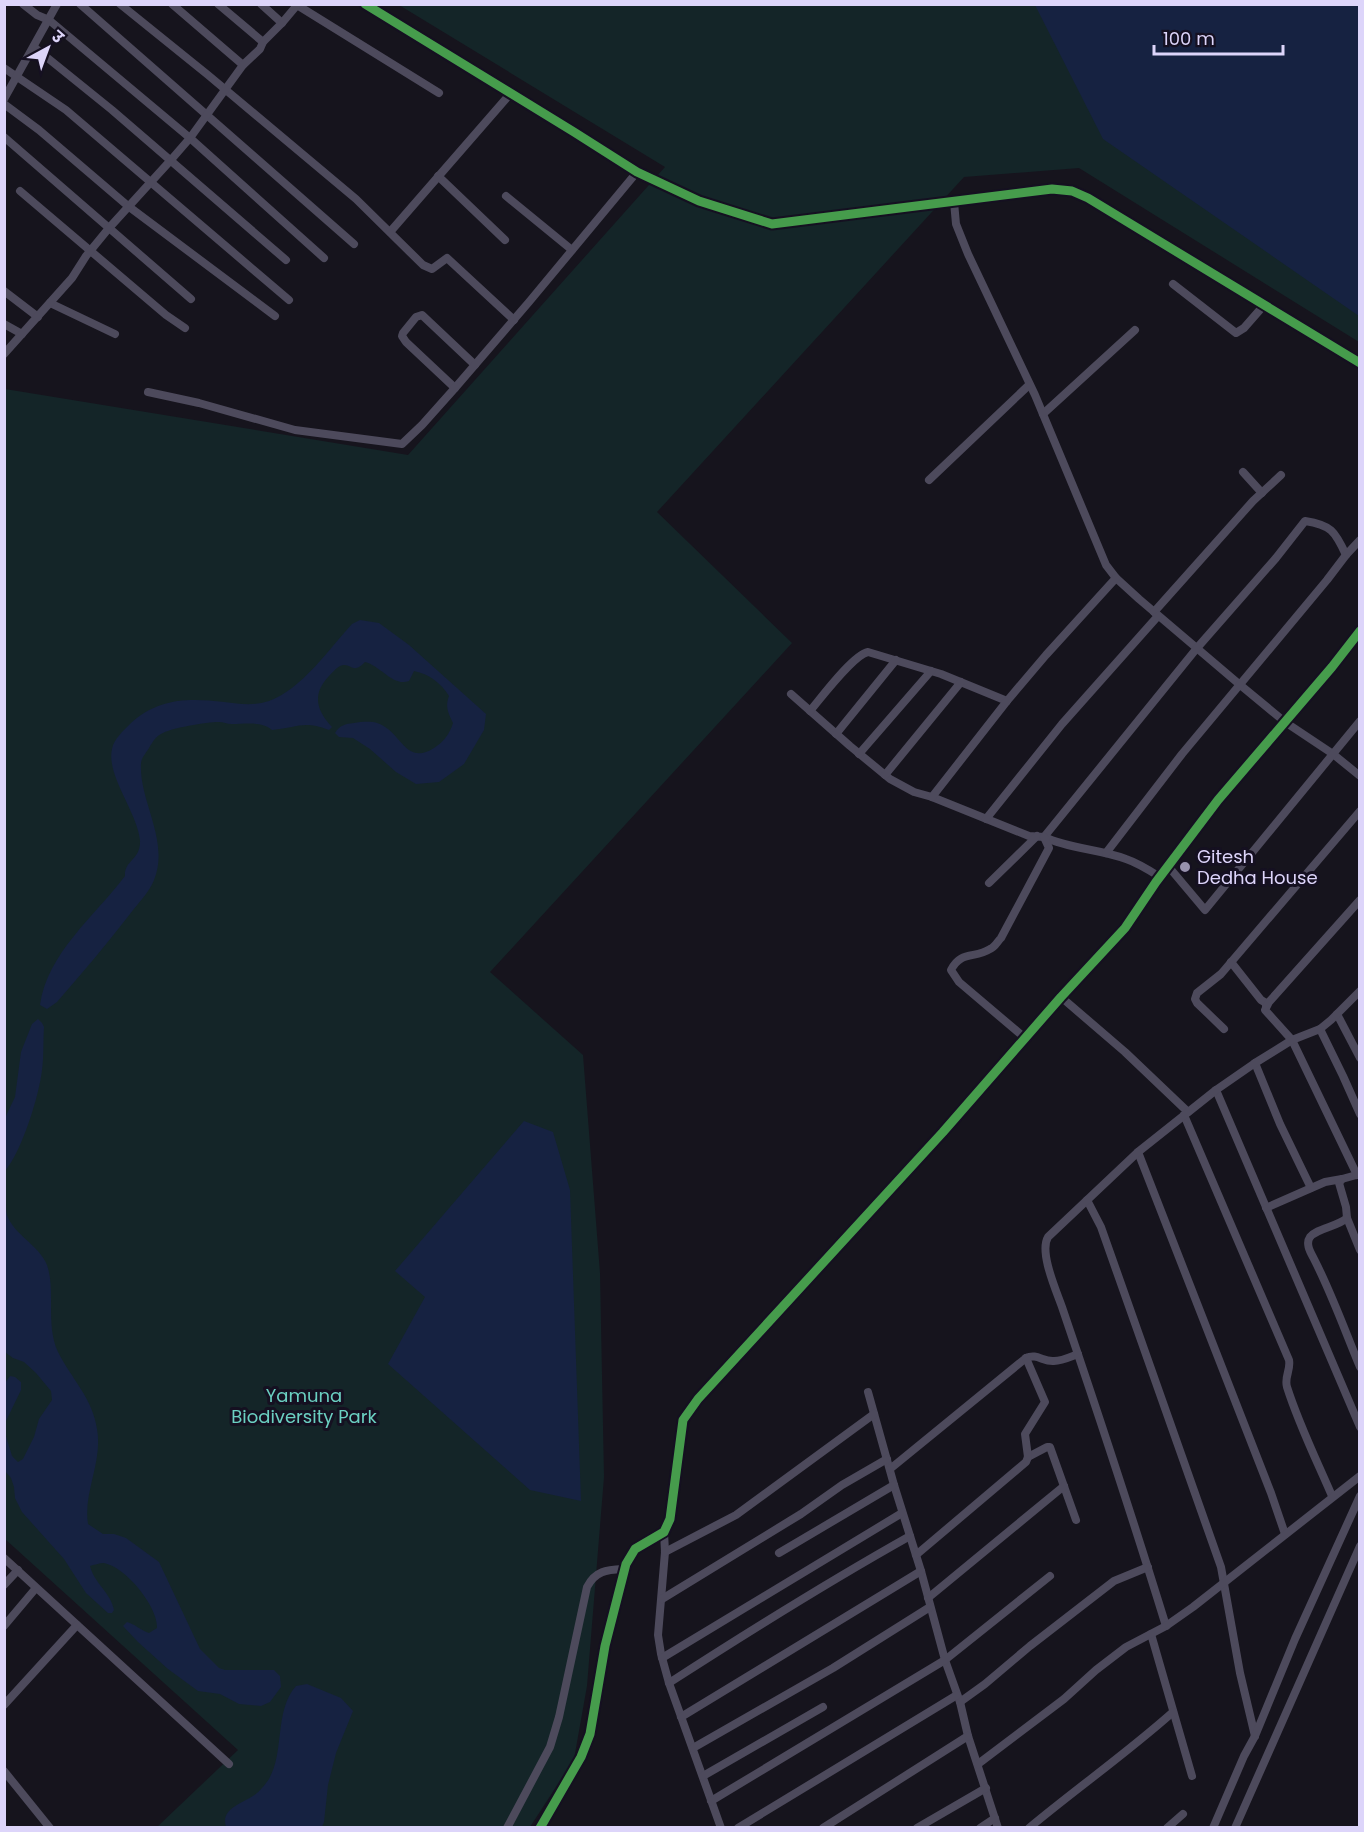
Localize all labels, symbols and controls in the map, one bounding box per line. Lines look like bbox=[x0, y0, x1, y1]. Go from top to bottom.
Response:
north arrow bbox=[18, 18, 78, 78]
scale bar bbox=[1154, 18, 1283, 56]
text: उ bbox=[46, 25, 69, 49]
text: 100 m bbox=[1163, 26, 1215, 51]
place label: Gitesh Dedha House bbox=[1197, 844, 1318, 890]
marker: Gitesh Dedha House bbox=[1178, 860, 1192, 874]
park label: Yamuna Biodiversity Park bbox=[231, 1383, 377, 1429]

